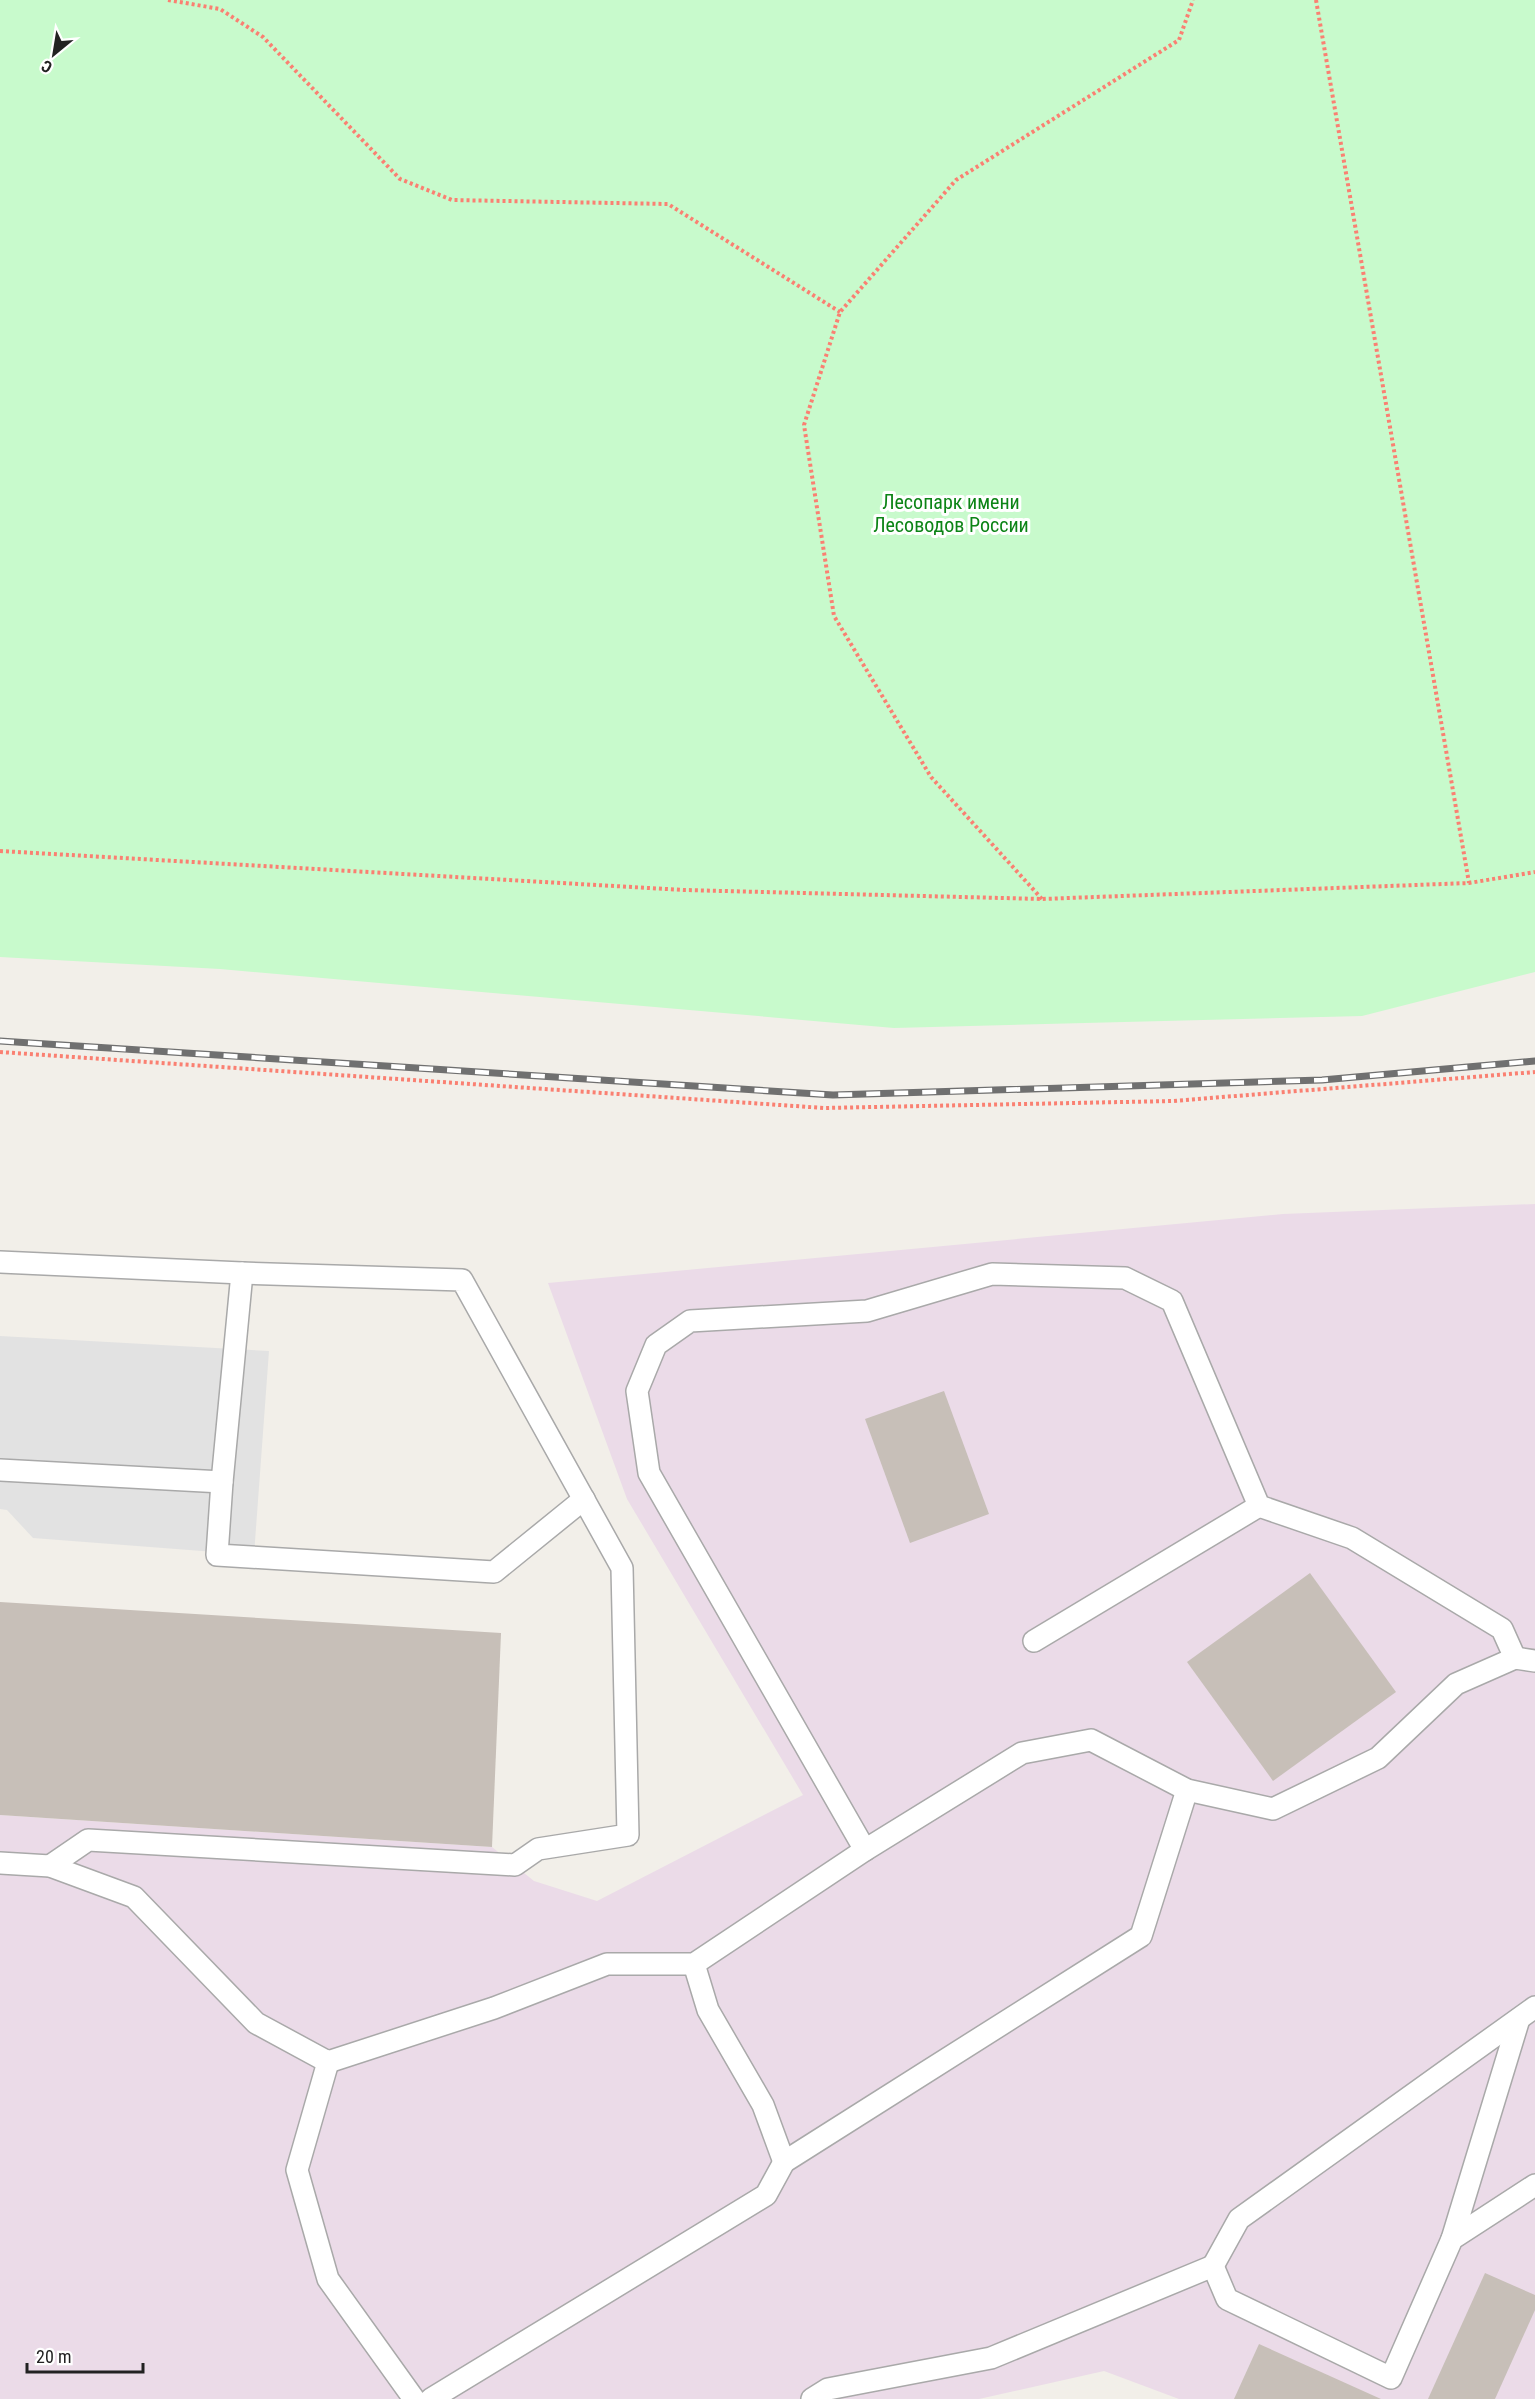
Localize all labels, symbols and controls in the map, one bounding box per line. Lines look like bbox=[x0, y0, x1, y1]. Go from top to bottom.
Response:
north arrow bbox=[24, 24, 84, 84]
text: С bbox=[38, 56, 55, 77]
park label: Лесопарк имени Лесоводов России bbox=[873, 490, 1029, 537]
scale bar bbox=[27, 2336, 142, 2374]
text: 20 m bbox=[36, 2346, 71, 2367]

